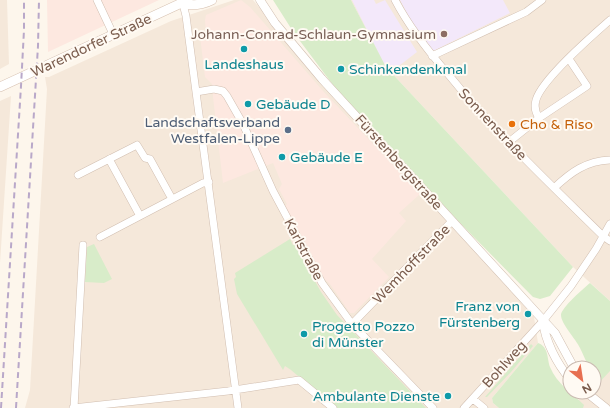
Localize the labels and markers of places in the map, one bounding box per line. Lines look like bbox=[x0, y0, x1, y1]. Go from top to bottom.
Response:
place label: Johann-Conrad-Schlaun-Gymnasium bbox=[191, 26, 436, 43]
marker: Johann-Conrad-Schlaun-Gymnasium bbox=[439, 29, 449, 39]
marker: Landeshaus bbox=[239, 44, 249, 54]
place label: Landeshaus bbox=[204, 56, 284, 73]
place label: Schinkendenkmal bbox=[349, 61, 467, 78]
marker: Schinkendenkmal bbox=[336, 64, 346, 74]
place label: Gebäude D bbox=[256, 96, 331, 113]
marker: Gebäude D bbox=[243, 99, 253, 109]
place label: Landschaftsverband Westfalen-Lippe bbox=[144, 114, 280, 147]
place label: Cho & Riso bbox=[520, 116, 593, 133]
marker: Cho & Riso bbox=[507, 119, 517, 129]
marker: Landschaftsverband Westfalen-Lippe bbox=[283, 125, 293, 135]
place label: Gebäude E bbox=[290, 149, 363, 166]
marker: Gebäude E bbox=[277, 152, 287, 162]
place label: Franz von Fürstenberg bbox=[439, 298, 520, 331]
marker: Franz von Fürstenberg bbox=[523, 309, 533, 319]
place label: Progetto Pozzo di Münster bbox=[312, 318, 415, 351]
marker: Progetto Pozzo di Münster bbox=[299, 329, 309, 339]
place label: Ambulante Dienste bbox=[313, 388, 440, 405]
marker: Ambulante Dienste bbox=[443, 391, 453, 401]

